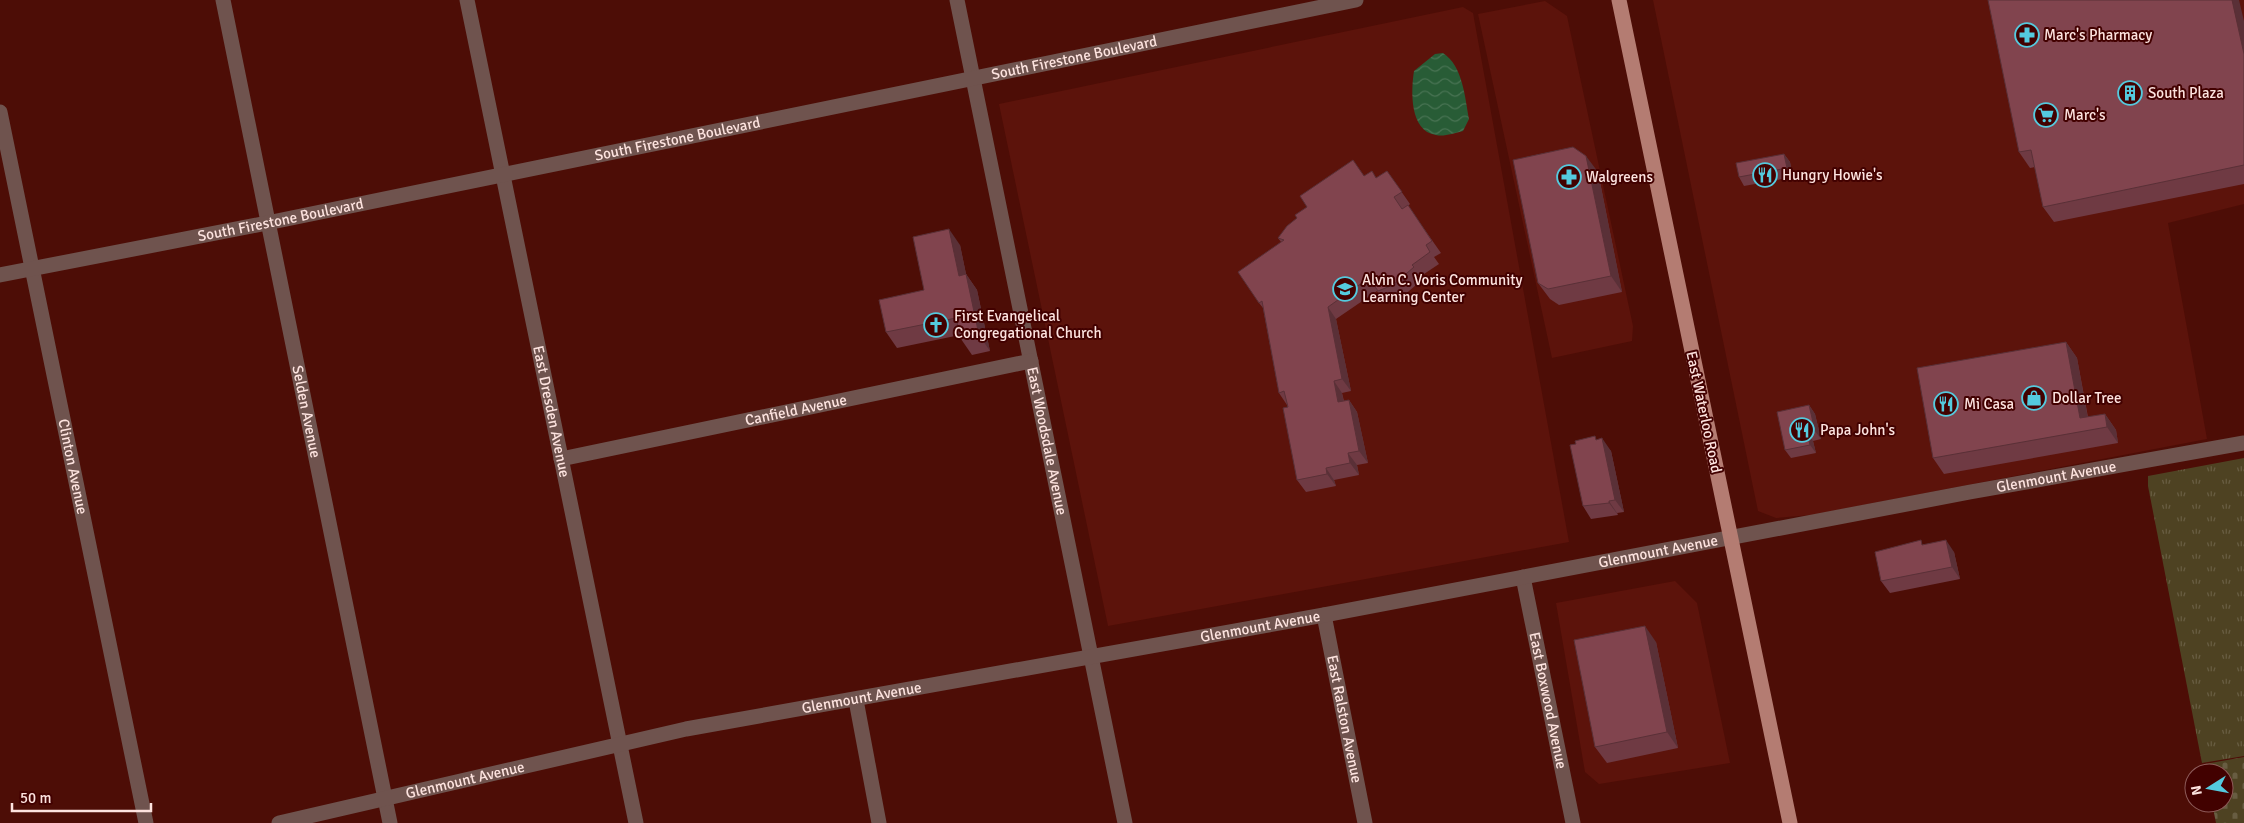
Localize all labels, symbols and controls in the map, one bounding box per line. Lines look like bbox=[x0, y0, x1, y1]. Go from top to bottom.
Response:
pharmacy icon: Marc's Pharmacy bbox=[2014, 22, 2040, 48]
place label: Marc's Pharmacy bbox=[2044, 26, 2152, 44]
street label: South Firestone Boulevard bbox=[990, 32, 1159, 83]
building icon: South Plaza bbox=[2117, 80, 2143, 106]
place label: South Plaza bbox=[2148, 84, 2224, 102]
supermarket icon: Marc's bbox=[2033, 102, 2059, 128]
place label: Marc's bbox=[2064, 106, 2106, 124]
street label: South Firestone Boulevard bbox=[593, 113, 762, 165]
restaurant icon: Hungry Howie's bbox=[1752, 162, 1778, 188]
pharmacy icon: Walgreens bbox=[1556, 164, 1582, 190]
place label: Hungry Howie's bbox=[1782, 166, 1883, 184]
place label: Walgreens bbox=[1586, 168, 1653, 186]
street label: South Firestone Boulevard bbox=[196, 194, 365, 245]
place label: Alvin C. Voris Community Learning Center bbox=[1362, 271, 1522, 306]
school or university icon: Alvin C. Voris Community Learning Center bbox=[1332, 276, 1358, 302]
place label: First Evangelical Congregational Church bbox=[954, 307, 1102, 342]
church icon: First Evangelical Congregational Church bbox=[923, 312, 949, 338]
street label: East Dresden Avenue bbox=[529, 344, 574, 479]
street label: East Waterloo Road bbox=[1682, 349, 1726, 475]
street label: Selden Avenue bbox=[288, 364, 325, 460]
street label: East Woodsdale Avenue bbox=[1023, 365, 1071, 517]
shop icon: Dollar Tree bbox=[2021, 385, 2047, 411]
place label: Dollar Tree bbox=[2052, 389, 2122, 407]
street label: Canfield Avenue bbox=[743, 391, 848, 429]
restaurant icon: Mi Casa bbox=[1933, 391, 1959, 417]
place label: Mi Casa bbox=[1964, 395, 2014, 413]
street label: Clinton Avenue bbox=[54, 417, 91, 516]
restaurant icon: Papa John's bbox=[1789, 417, 1815, 443]
place label: Papa John's bbox=[1820, 421, 1896, 439]
street label: Glenmount Avenue bbox=[1995, 457, 2118, 496]
street label: Glenmount Avenue bbox=[1597, 531, 1719, 572]
street label: Glenmount Avenue bbox=[1199, 607, 1321, 646]
street label: East Boxwood Avenue bbox=[1525, 630, 1571, 771]
street label: East Ralston Avenue bbox=[1323, 653, 1366, 785]
street label: Glenmount Avenue bbox=[800, 678, 923, 717]
street label: Glenmount Avenue bbox=[404, 758, 526, 802]
north arrow bbox=[2184, 763, 2234, 813]
scale bar bbox=[12, 780, 151, 812]
text: N bbox=[2187, 784, 2206, 797]
text: 50 m bbox=[20, 789, 51, 807]

